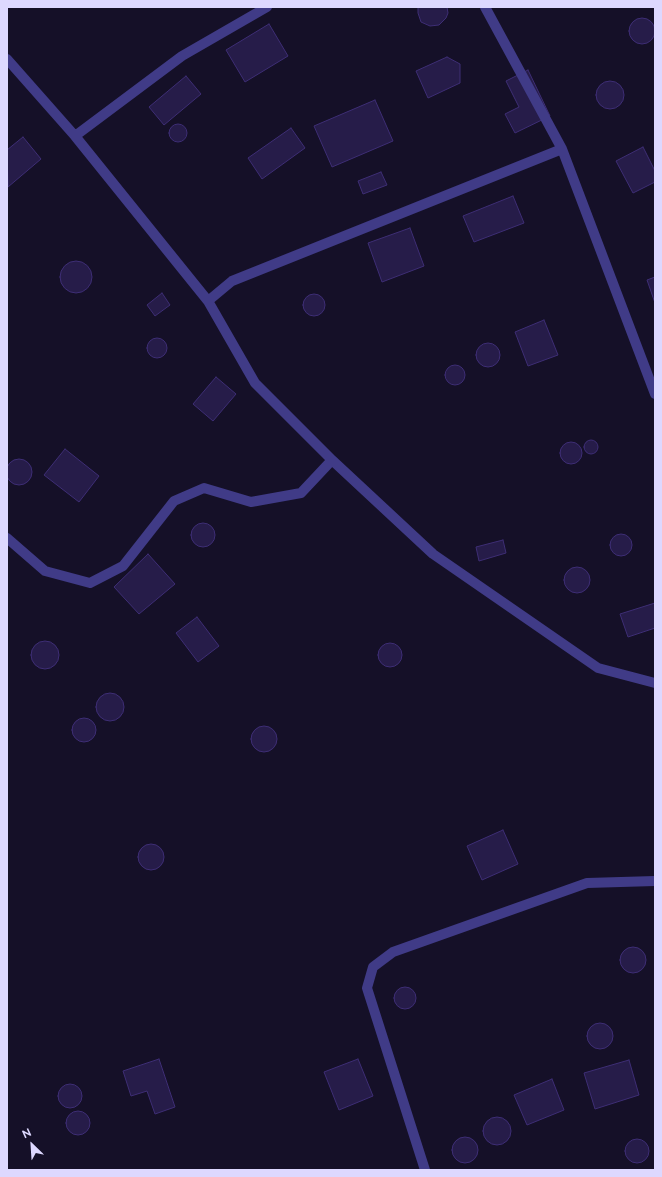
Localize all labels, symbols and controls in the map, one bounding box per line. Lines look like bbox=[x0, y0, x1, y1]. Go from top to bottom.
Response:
north arrow bbox=[12, 1125, 52, 1165]
text: N bbox=[20, 1126, 33, 1141]

